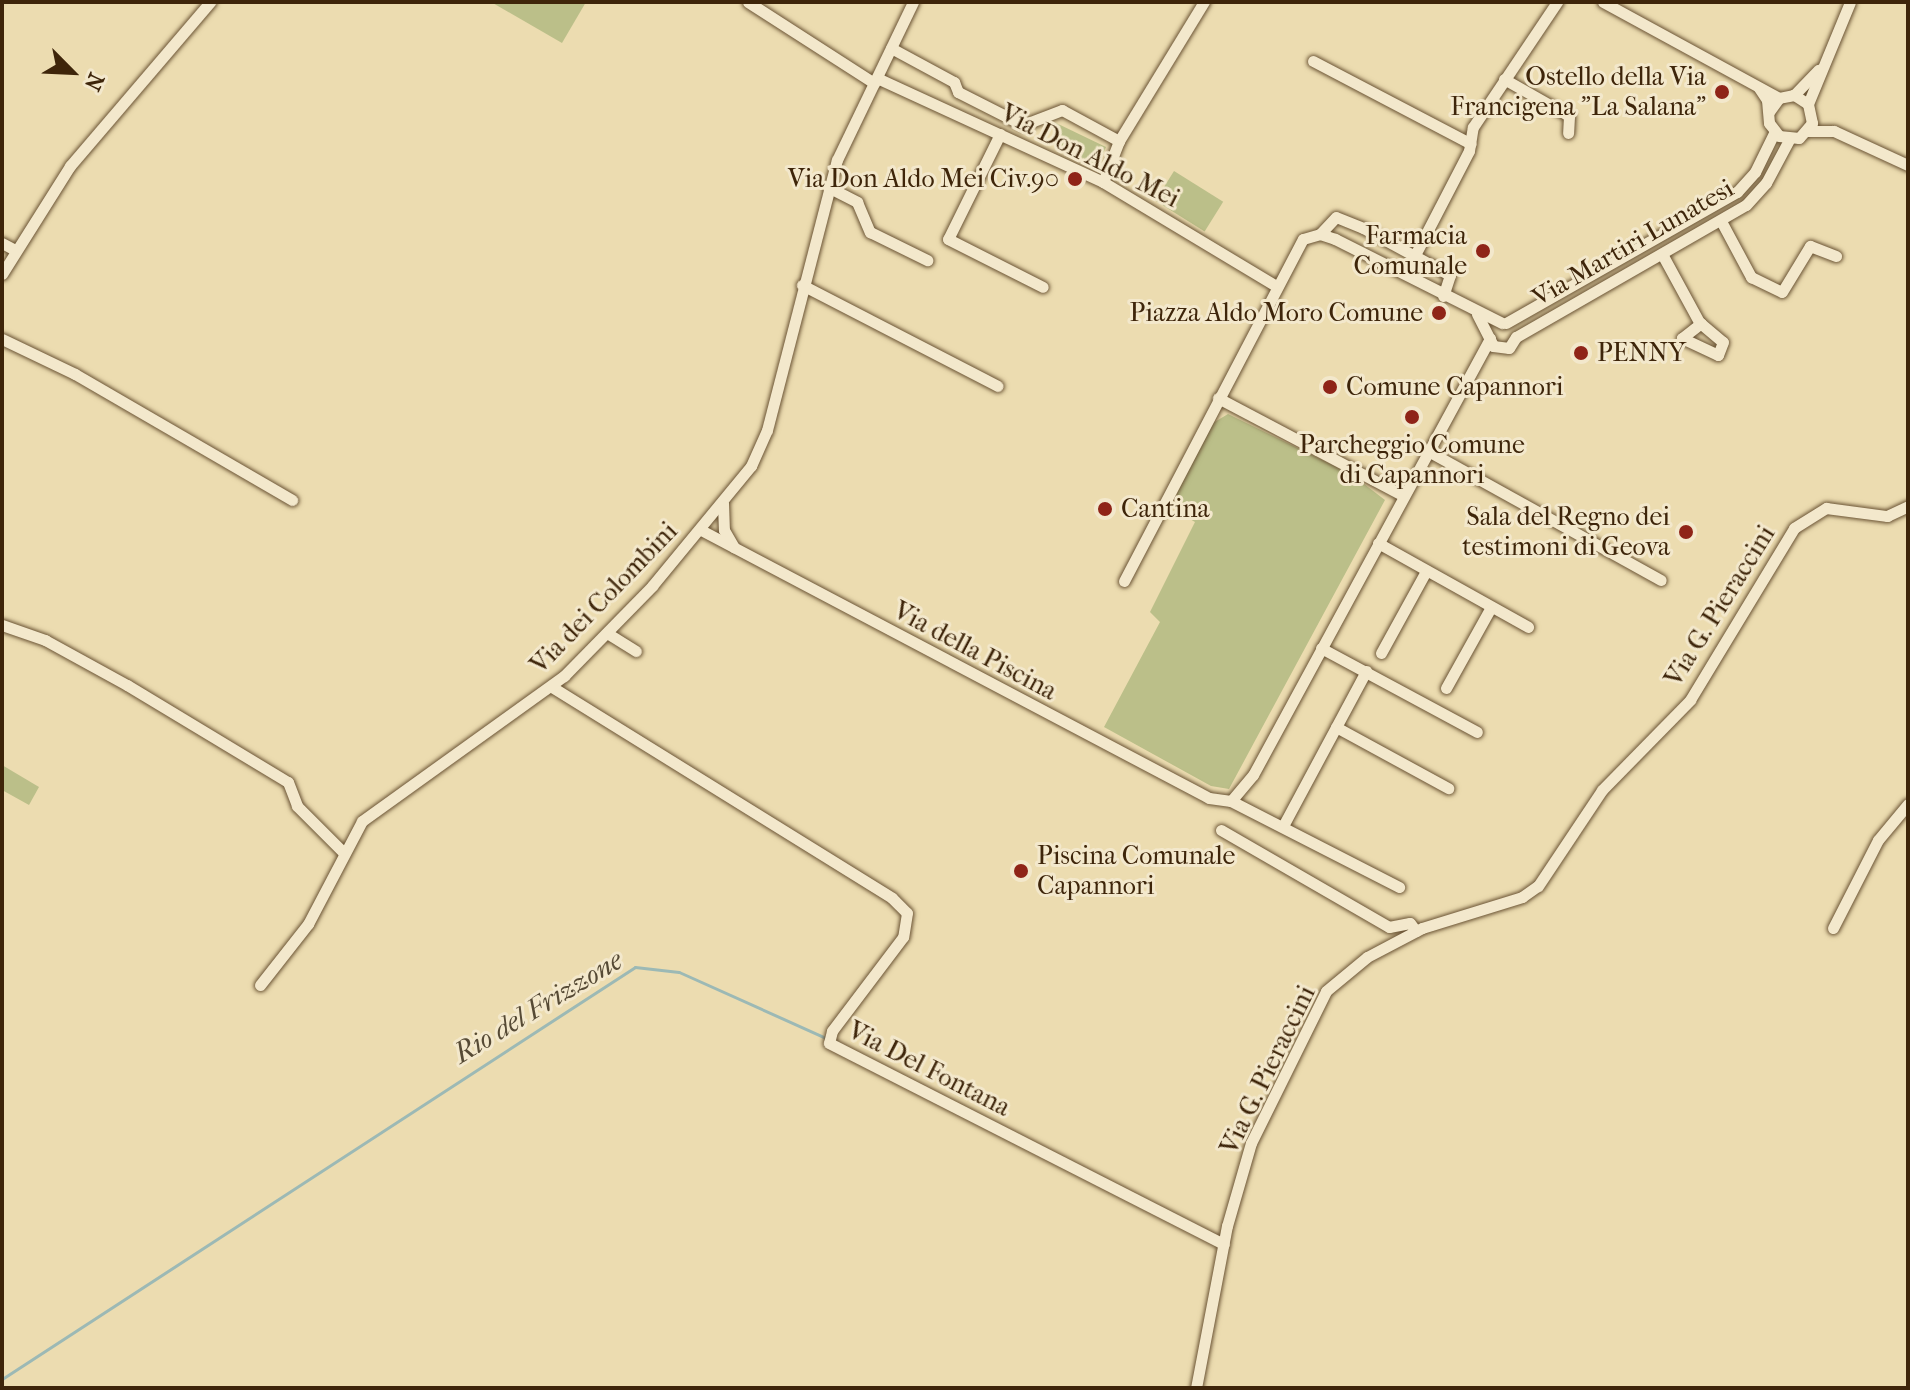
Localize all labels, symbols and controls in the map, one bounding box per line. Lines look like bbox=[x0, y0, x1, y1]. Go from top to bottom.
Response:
north arrow bbox=[32, 32, 112, 112]
place label: Ostello della Via Francigena "La Salana" bbox=[1450, 61, 1706, 122]
text: N bbox=[79, 69, 109, 95]
marker: Ostello della Via Francigena "La Salana" bbox=[1713, 83, 1731, 101]
street label: Via Don Aldo Mei bbox=[995, 97, 1185, 215]
place label: Via Don Aldo Mei Civ.90 bbox=[788, 163, 1059, 195]
marker: Via Don Aldo Mei Civ.90 bbox=[1066, 170, 1084, 188]
street label: Via Martiri Lunatesi bbox=[1527, 173, 1739, 313]
place label: Farmacia Comunale bbox=[1353, 220, 1467, 282]
marker: Farmacia Comunale bbox=[1474, 242, 1492, 260]
place label: Piazza Aldo Moro Comune bbox=[1130, 297, 1423, 329]
marker: Piazza Aldo Moro Comune bbox=[1430, 304, 1448, 322]
place label: PENNY bbox=[1597, 337, 1686, 369]
marker: PENNY bbox=[1572, 344, 1590, 362]
place label: Comune Capannori bbox=[1346, 371, 1563, 403]
marker: Comune Capannori bbox=[1321, 378, 1339, 396]
marker: Parcheggio Comune di Capannori bbox=[1403, 408, 1421, 426]
place label: Parcheggio Comune di Capannori bbox=[1299, 429, 1525, 490]
place label: Cantina bbox=[1121, 493, 1210, 525]
marker: Cantina bbox=[1096, 500, 1114, 518]
place label: Sala del Regno dei testimoni di Geova bbox=[1462, 501, 1670, 562]
street label: Via dei Colombini bbox=[524, 516, 684, 680]
street label: Via G. Pieraccini bbox=[1658, 520, 1782, 692]
marker: Sala del Regno dei testimoni di Geova bbox=[1677, 523, 1695, 541]
street label: Via della Piscina bbox=[888, 595, 1062, 707]
place label: Piscina Comunale Capannori bbox=[1037, 840, 1235, 902]
marker: Piscina Comunale Capannori bbox=[1012, 862, 1030, 880]
water label: Rio del Frizzone bbox=[447, 943, 629, 1071]
street label: Via G. Pieraccini bbox=[1214, 981, 1322, 1159]
street label: Via Del Fontana bbox=[843, 1015, 1015, 1123]

